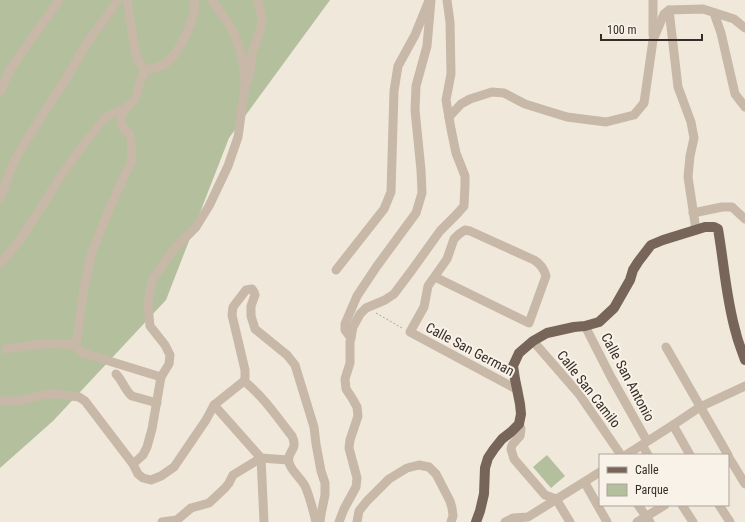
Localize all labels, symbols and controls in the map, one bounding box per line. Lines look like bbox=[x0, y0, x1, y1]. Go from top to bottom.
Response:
scale bar bbox=[601, 16, 702, 42]
text: 100 m bbox=[607, 23, 637, 37]
street label: Calle San German bbox=[423, 319, 517, 379]
street label: Calle San Antonio bbox=[598, 330, 658, 424]
street label: Calle San Camilo bbox=[554, 347, 624, 431]
legend bbox=[599, 454, 729, 506]
text: Calle bbox=[635, 463, 659, 477]
text: Parque bbox=[635, 483, 669, 497]

